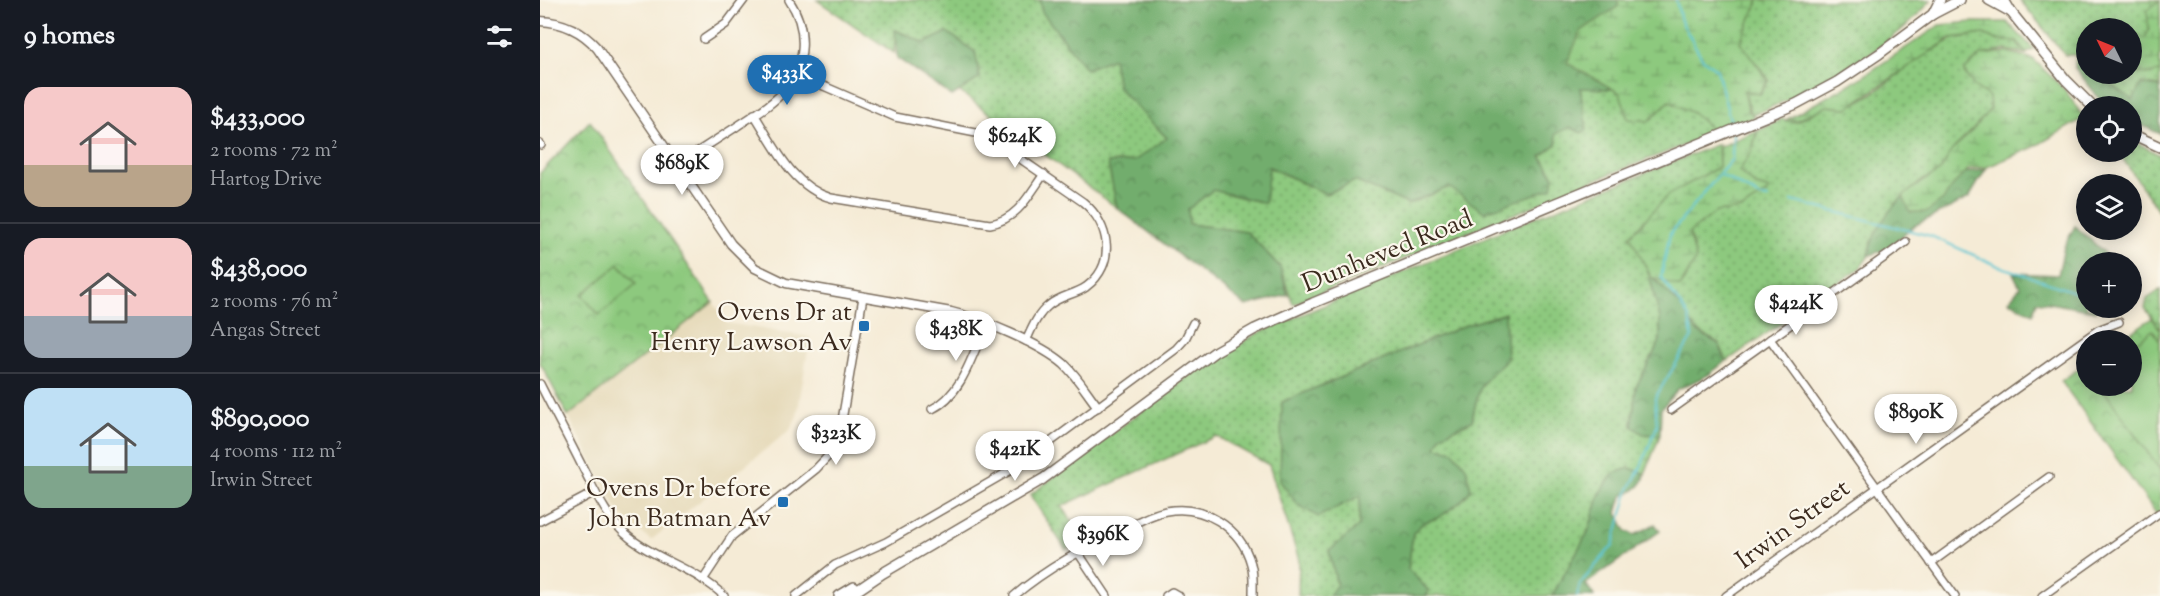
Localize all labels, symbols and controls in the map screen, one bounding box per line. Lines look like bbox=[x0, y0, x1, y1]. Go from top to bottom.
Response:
text: 9 homes bbox=[24, 18, 115, 55]
north arrow bbox=[2076, 18, 2142, 84]
map controls bbox=[2076, 18, 2142, 396]
icon: filters bbox=[483, 20, 516, 53]
pin: $433K bbox=[745, 55, 829, 106]
text: $433K bbox=[761, 60, 813, 89]
button: locate bbox=[2076, 96, 2142, 162]
text: $433,000 bbox=[210, 100, 305, 137]
icon: home bbox=[72, 111, 144, 183]
pin: $624K bbox=[973, 118, 1057, 169]
text: $624K bbox=[988, 123, 1042, 152]
text: 2 rooms · 72 m² bbox=[210, 137, 338, 166]
pin: $689K bbox=[640, 145, 724, 196]
text: $689K bbox=[655, 150, 709, 179]
text: Hartog Drive bbox=[210, 166, 322, 195]
button: layers bbox=[2076, 174, 2142, 240]
street label: Dunheved Road bbox=[1297, 201, 1479, 303]
text: $438,000 bbox=[210, 251, 307, 288]
button: + bbox=[2076, 252, 2142, 318]
icon: home bbox=[72, 262, 144, 334]
pin: $424K bbox=[1754, 285, 1838, 336]
text: 2 rooms · 76 m² bbox=[210, 288, 338, 317]
text: $424K bbox=[1769, 290, 1823, 319]
place label: Ovens Dr at Henry Lawson Av bbox=[651, 295, 852, 362]
pin: $438K bbox=[914, 311, 998, 362]
text: $438K bbox=[929, 316, 983, 345]
text: Angas Street bbox=[210, 317, 321, 346]
marker: Ovens Dr at Henry Lawson Av bbox=[857, 319, 871, 333]
button: − bbox=[2076, 330, 2142, 396]
pin: $890K bbox=[1874, 394, 1958, 445]
text: $890K bbox=[1888, 399, 1944, 428]
text: $890,000 bbox=[210, 401, 310, 438]
icon: home bbox=[72, 412, 144, 484]
pin: $323K bbox=[794, 415, 878, 466]
text: $323K bbox=[811, 420, 861, 449]
pin: $421K bbox=[973, 431, 1057, 482]
text: $421K bbox=[989, 436, 1041, 465]
text: 4 rooms · 112 m² bbox=[210, 438, 342, 467]
text: Irwin Street bbox=[210, 467, 312, 496]
place label: Ovens Dr before John Batman Av bbox=[586, 471, 771, 538]
street label: Irwin Street bbox=[1729, 471, 1858, 579]
marker: Ovens Dr before John Batman Av bbox=[776, 495, 790, 509]
pin: $396K bbox=[1061, 516, 1145, 567]
text: $396K bbox=[1077, 521, 1129, 550]

